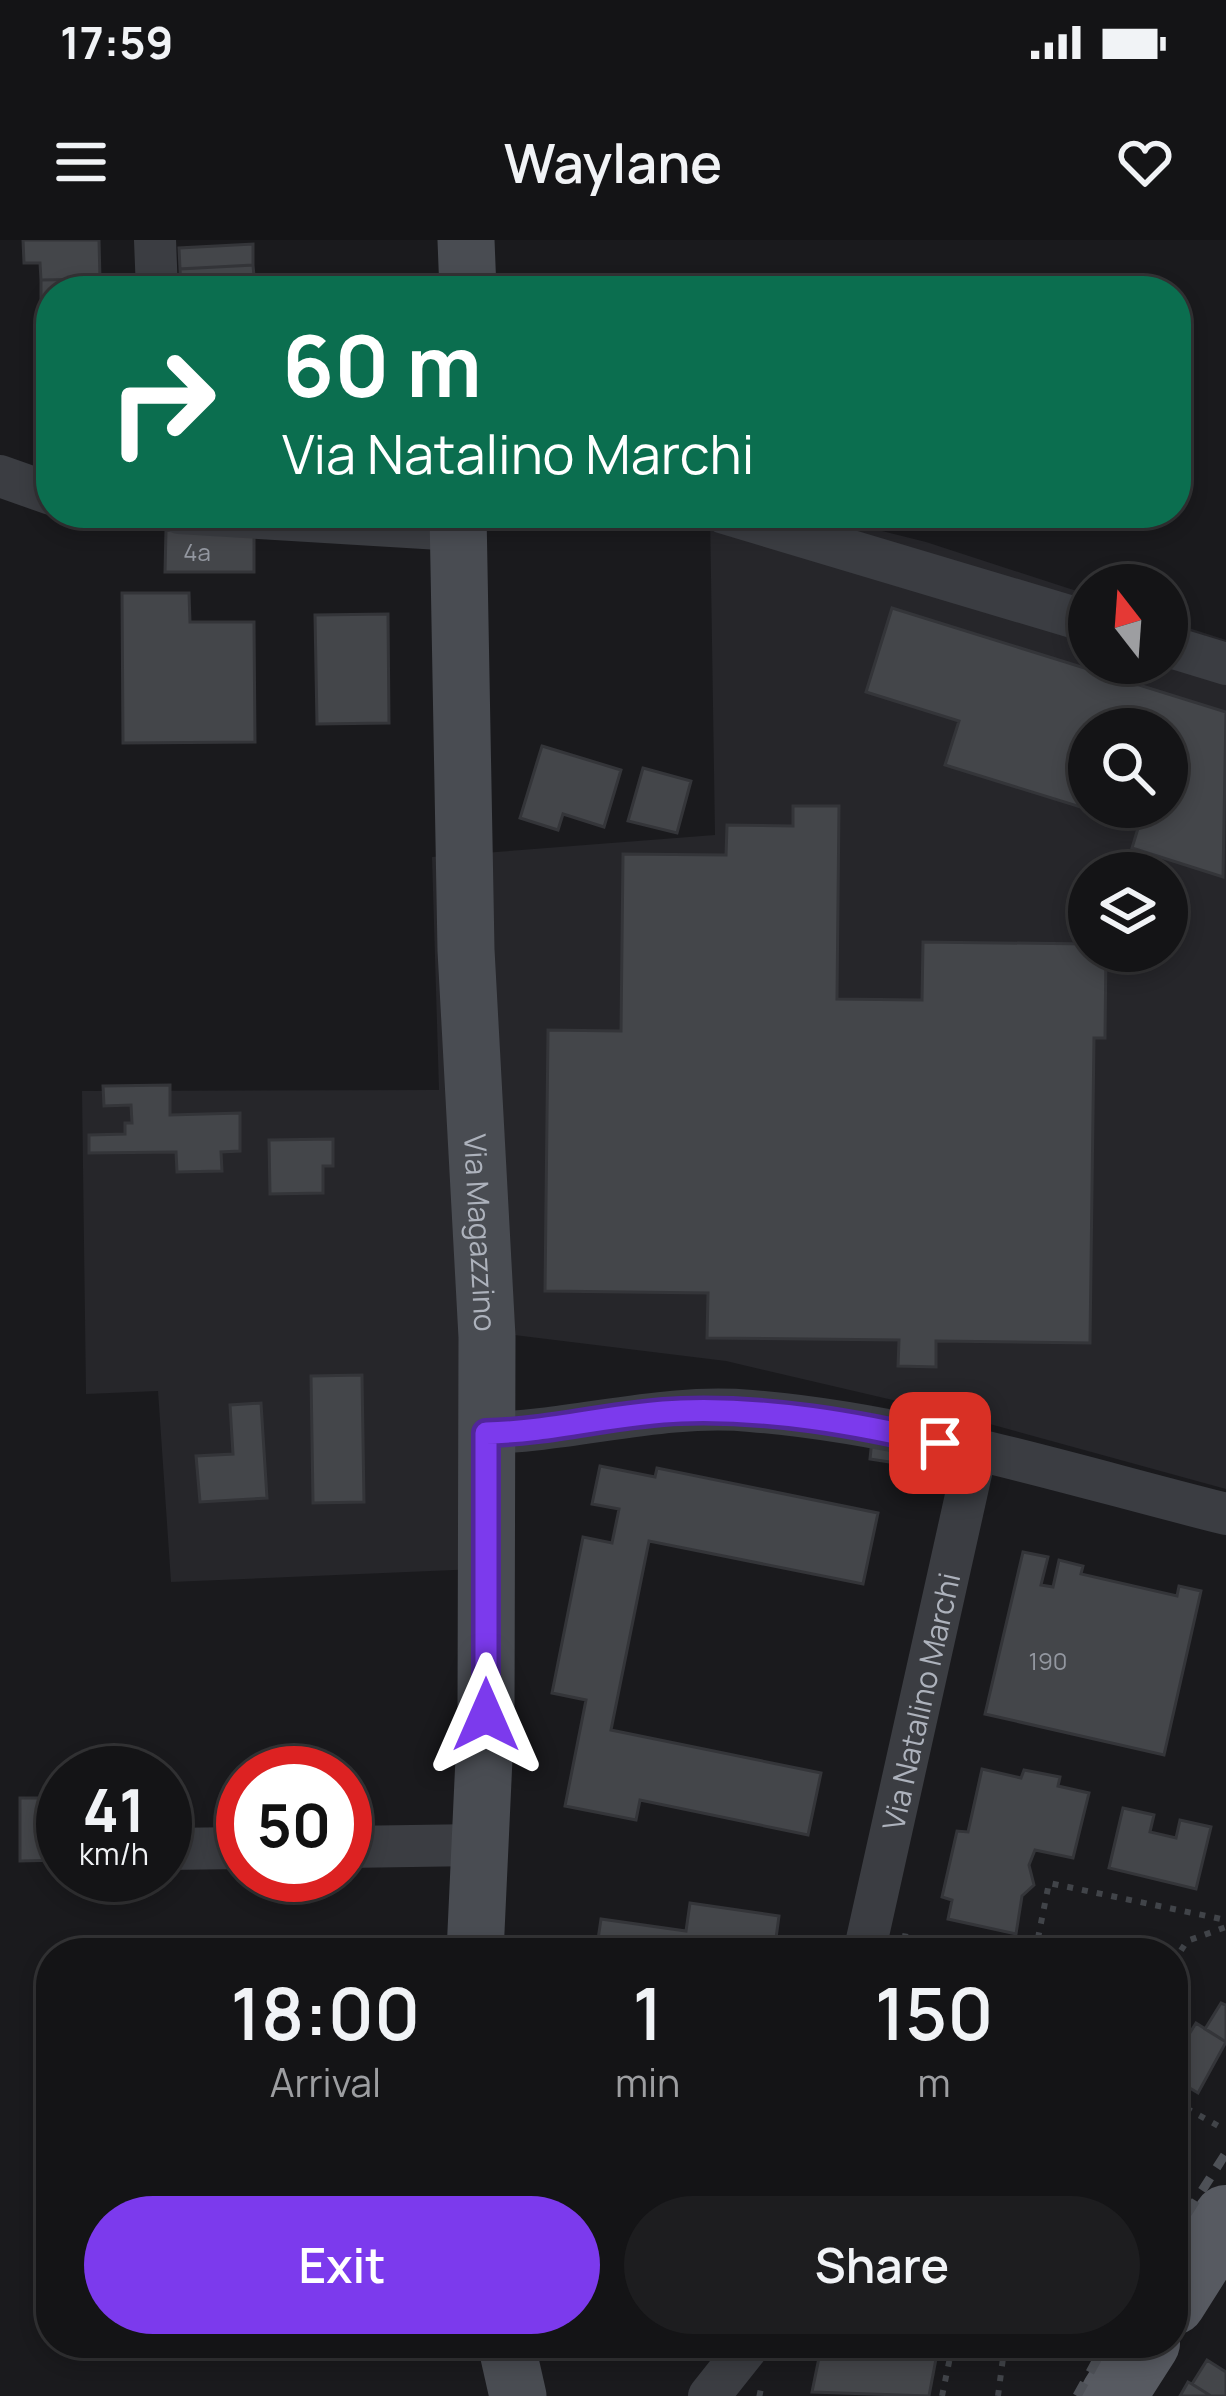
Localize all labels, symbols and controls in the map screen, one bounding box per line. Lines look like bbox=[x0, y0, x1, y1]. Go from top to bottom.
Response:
text: 17:59 bbox=[60, 11, 173, 73]
text: Waylane bbox=[504, 125, 722, 199]
icon: menu bbox=[48, 129, 114, 195]
icon: heart bbox=[1112, 129, 1178, 195]
text: 60 m bbox=[282, 307, 482, 422]
icon: right bbox=[84, 324, 240, 480]
text: Via Natalino Marchi bbox=[282, 416, 754, 490]
house number: 4a bbox=[183, 535, 211, 568]
north arrow bbox=[1068, 564, 1188, 684]
map controls bbox=[1068, 564, 1188, 972]
button: search bbox=[1068, 708, 1188, 828]
button: layers bbox=[1068, 852, 1188, 972]
street label: Via Magazzino bbox=[456, 1133, 507, 1332]
pin bbox=[889, 1392, 991, 1494]
icon: arrive bbox=[907, 1410, 973, 1476]
street label: Via Natalino Marchi bbox=[872, 1569, 969, 1834]
house number: 190 bbox=[1029, 1644, 1067, 1677]
position arrow bbox=[423, 1652, 549, 1778]
speed limit sign: 50 bbox=[216, 1746, 372, 1902]
text: 41 bbox=[83, 1768, 145, 1850]
text: km/h bbox=[79, 1833, 149, 1874]
text: 18:00 bbox=[231, 1963, 420, 2062]
text: 1 bbox=[632, 1963, 663, 2062]
text: 150 bbox=[875, 1963, 993, 2062]
text: Arrival bbox=[270, 2055, 381, 2109]
text: min bbox=[615, 2055, 680, 2109]
text: m bbox=[918, 2055, 951, 2109]
button: Exit bbox=[84, 2196, 600, 2334]
button: Share bbox=[624, 2196, 1140, 2334]

